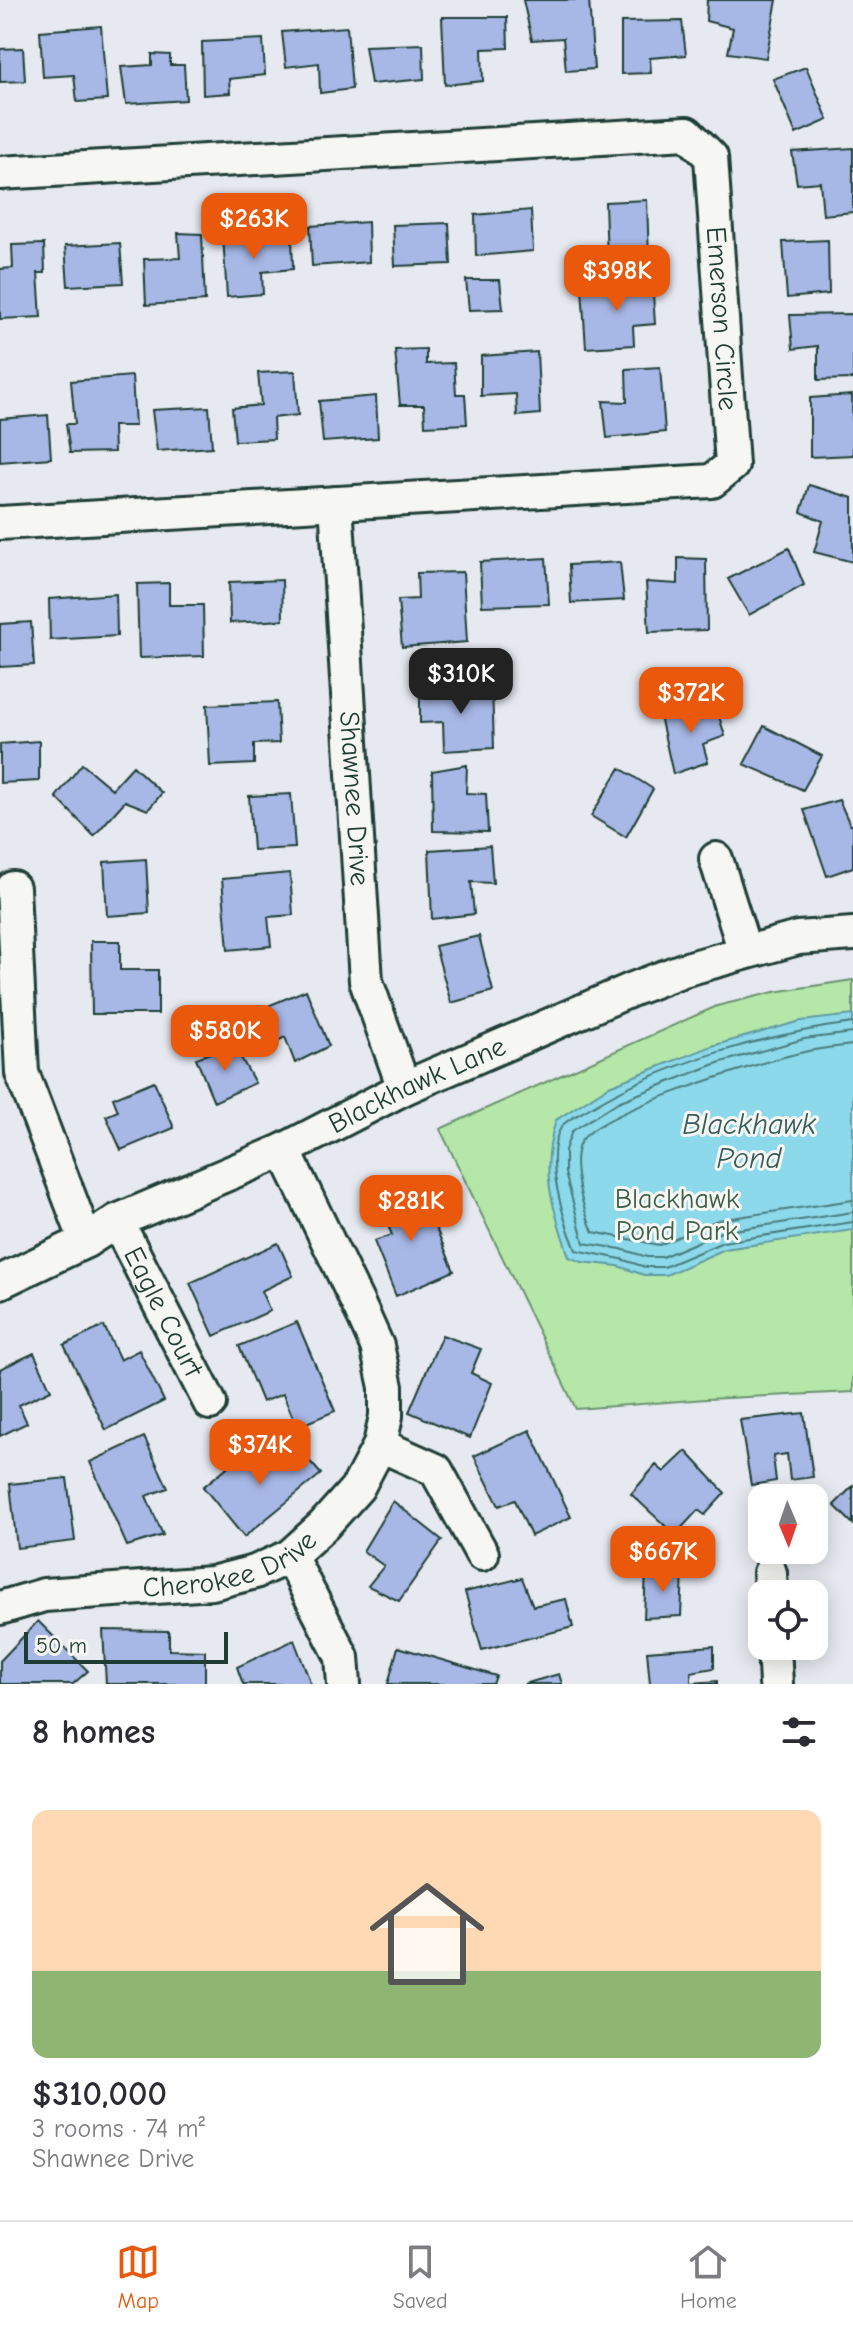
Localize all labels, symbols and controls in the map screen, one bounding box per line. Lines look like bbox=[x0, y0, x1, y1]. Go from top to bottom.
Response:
pin: $263K bbox=[198, 193, 310, 261]
text: $263K bbox=[219, 204, 289, 234]
street label: Emerson Circle bbox=[700, 226, 744, 411]
pin: $398K bbox=[561, 245, 673, 313]
text: $398K bbox=[582, 256, 652, 286]
pin: $310K bbox=[405, 648, 517, 716]
text: $310K bbox=[427, 659, 495, 689]
pin: $372K bbox=[635, 667, 747, 735]
text: $372K bbox=[657, 678, 725, 708]
street label: Shawnee Drive bbox=[333, 710, 376, 887]
pin: $580K bbox=[169, 1005, 281, 1073]
text: $580K bbox=[189, 1016, 261, 1046]
street label: Blackhawk Lane bbox=[323, 1030, 511, 1140]
water label: Blackhawk Pond bbox=[682, 1107, 816, 1176]
pin: $281K bbox=[355, 1175, 467, 1243]
park label: Blackhawk Pond Park bbox=[615, 1183, 740, 1247]
text: $281K bbox=[378, 1186, 444, 1216]
street label: Eagle Court bbox=[117, 1242, 210, 1383]
pin: $374K bbox=[204, 1419, 316, 1487]
text: $374K bbox=[228, 1430, 292, 1460]
north arrow bbox=[748, 1484, 828, 1564]
map controls bbox=[748, 1484, 828, 1660]
street label: Cherokee Drive bbox=[142, 1524, 323, 1604]
pin: $667K bbox=[607, 1526, 719, 1594]
text: $667K bbox=[628, 1537, 698, 1567]
button: locate bbox=[748, 1580, 828, 1660]
scale bar bbox=[24, 1628, 228, 1664]
text: 50 m bbox=[36, 1633, 87, 1659]
icon: filters bbox=[777, 1710, 821, 1754]
text: 8 homes bbox=[32, 1712, 155, 1752]
icon: home bbox=[355, 1862, 499, 2006]
text: $310,000 bbox=[32, 2074, 167, 2114]
text: 3 rooms · 74 m² bbox=[32, 2114, 205, 2144]
text: Shawnee Drive bbox=[32, 2144, 194, 2174]
tab: Map bbox=[116, 2240, 160, 2314]
tab: Saved bbox=[393, 2240, 448, 2314]
tab: Home bbox=[680, 2240, 737, 2314]

